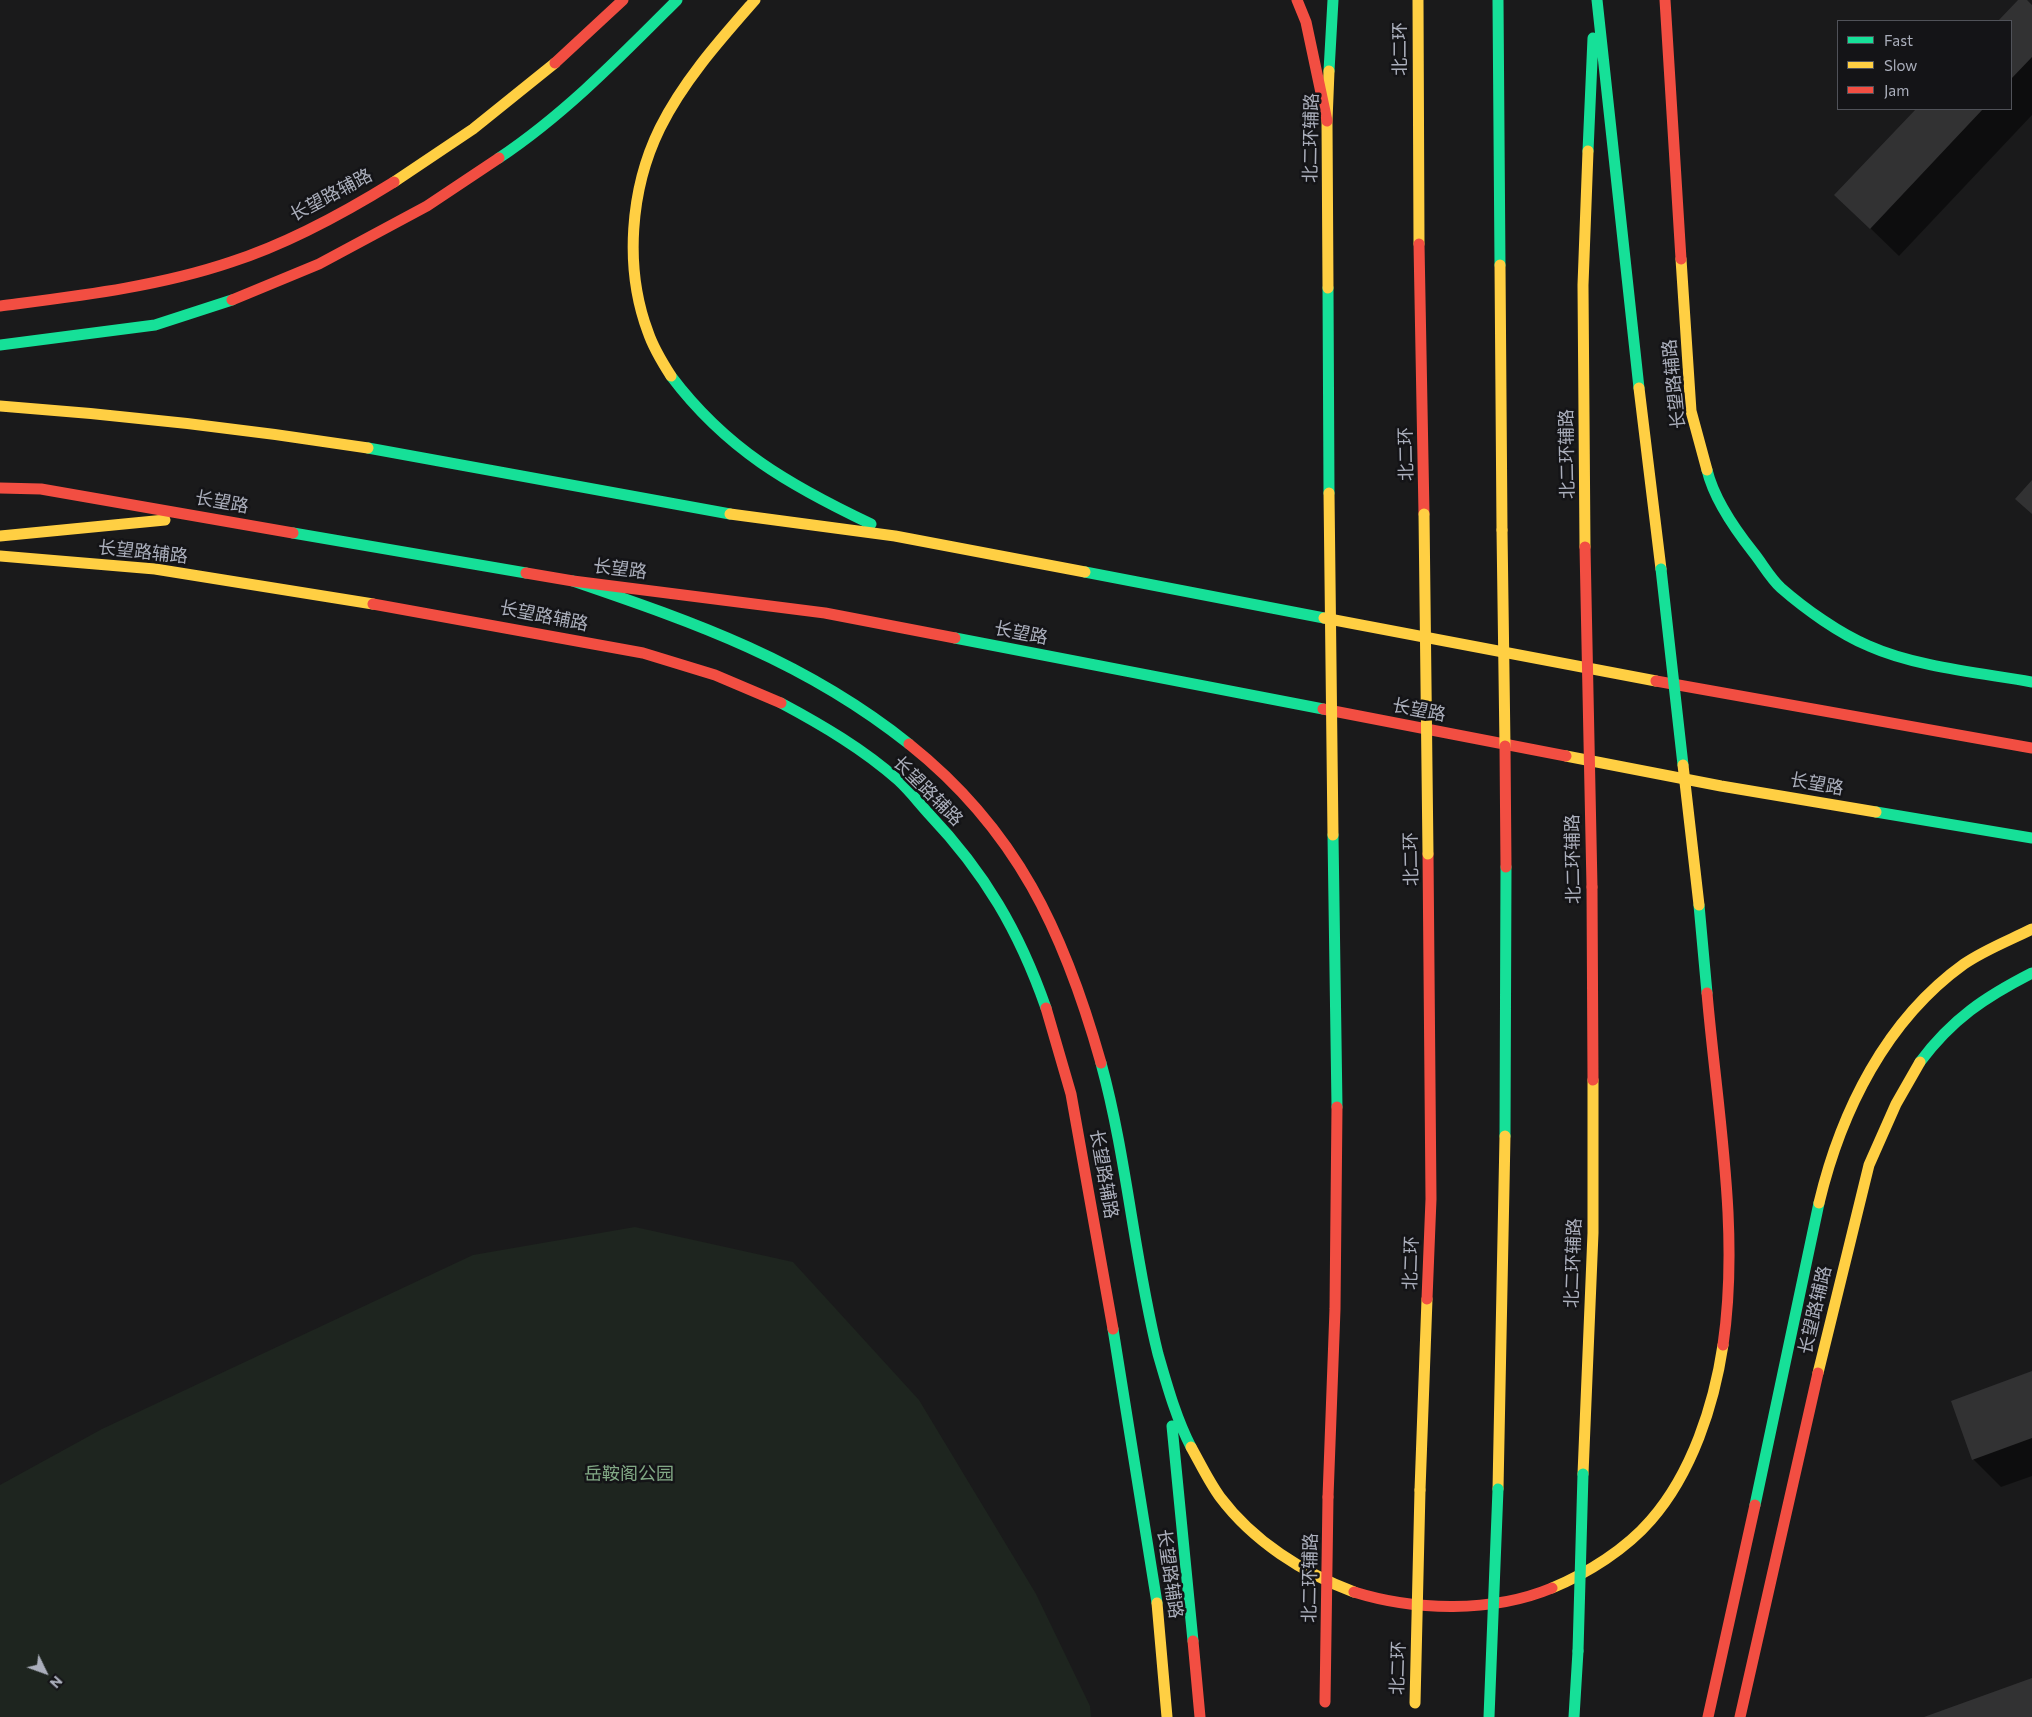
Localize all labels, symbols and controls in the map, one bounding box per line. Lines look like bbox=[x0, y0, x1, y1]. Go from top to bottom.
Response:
legend bbox=[1837, 20, 2012, 110]
street label: 北二环 bbox=[1389, 22, 1411, 76]
text: Fast bbox=[1884, 31, 1913, 49]
text: Slow bbox=[1884, 56, 1917, 74]
text: Jam bbox=[1884, 81, 1909, 99]
street label: 北二环辅路 bbox=[1299, 93, 1323, 183]
street label: 长望路辅路 bbox=[286, 164, 376, 226]
street label: 长望路辅路 bbox=[1659, 338, 1689, 430]
street label: 北二环辅路 bbox=[1555, 409, 1579, 499]
street label: 北二环 bbox=[1395, 427, 1417, 481]
street label: 长望路 bbox=[194, 487, 250, 517]
street label: 长望路辅路 bbox=[97, 537, 189, 567]
street label: 长望路 bbox=[592, 555, 648, 583]
street label: 长望路辅路 bbox=[498, 597, 590, 635]
street label: 长望路 bbox=[992, 617, 1050, 649]
street label: 长望路 bbox=[1390, 694, 1448, 726]
street label: 长望路辅路 bbox=[889, 752, 967, 830]
street label: 长望路 bbox=[1789, 769, 1845, 799]
street label: 北二环辅路 bbox=[1561, 814, 1585, 904]
street label: 北二环 bbox=[1400, 832, 1422, 886]
street label: 长望路辅路 bbox=[1086, 1128, 1122, 1220]
street label: 北二环辅路 bbox=[1561, 1218, 1585, 1308]
street label: 北二环 bbox=[1399, 1236, 1423, 1290]
street label: 长望路辅路 bbox=[1794, 1264, 1836, 1356]
park label: 岳鞍阁公园 bbox=[584, 1463, 674, 1485]
street label: 长望路辅路 bbox=[1153, 1528, 1187, 1620]
street label: 北二环辅路 bbox=[1298, 1533, 1322, 1623]
street label: 北二环 bbox=[1386, 1641, 1410, 1695]
north arrow bbox=[20, 1647, 70, 1697]
text: N bbox=[47, 1673, 66, 1692]

